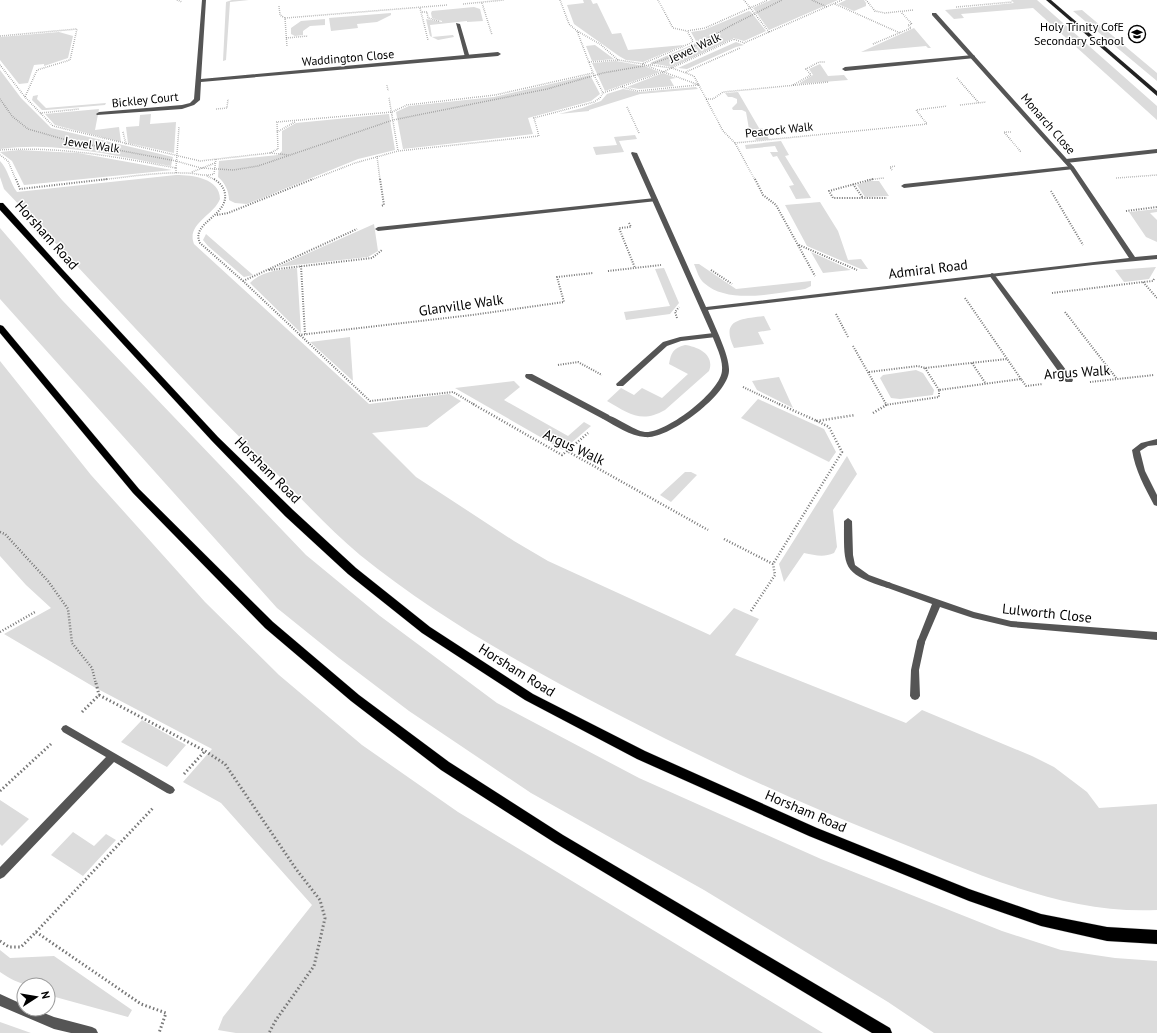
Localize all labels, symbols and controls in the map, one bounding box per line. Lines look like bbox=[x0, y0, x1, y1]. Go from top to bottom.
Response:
place label: Holy Trinity CofE Secondary School bbox=[1034, 19, 1124, 48]
school or university icon: Holy Trinity CofE Secondary School bbox=[1127, 24, 1147, 44]
street label: Jewel Walk bbox=[666, 29, 723, 66]
street label: Waddington Close bbox=[301, 46, 395, 69]
street label: Bickley Court bbox=[111, 89, 179, 110]
street label: Monarch Close bbox=[1018, 90, 1079, 157]
street label: Peacock Walk bbox=[744, 118, 814, 141]
street label: Jewel Walk bbox=[63, 133, 121, 156]
street label: Horsham Road bbox=[11, 197, 83, 273]
street label: Admiral Road bbox=[887, 255, 969, 283]
street label: Glanville Walk bbox=[418, 290, 505, 320]
street label: Argus Walk bbox=[1043, 361, 1111, 383]
street label: Argus Walk bbox=[540, 425, 608, 469]
street label: Horsham Road bbox=[231, 433, 305, 507]
street label: Lulworth Close bbox=[1001, 599, 1093, 627]
street label: Horsham Road bbox=[475, 639, 559, 701]
street label: Horsham Road bbox=[762, 786, 850, 836]
north arrow bbox=[16, 977, 56, 1017]
text: N bbox=[38, 990, 53, 1000]

